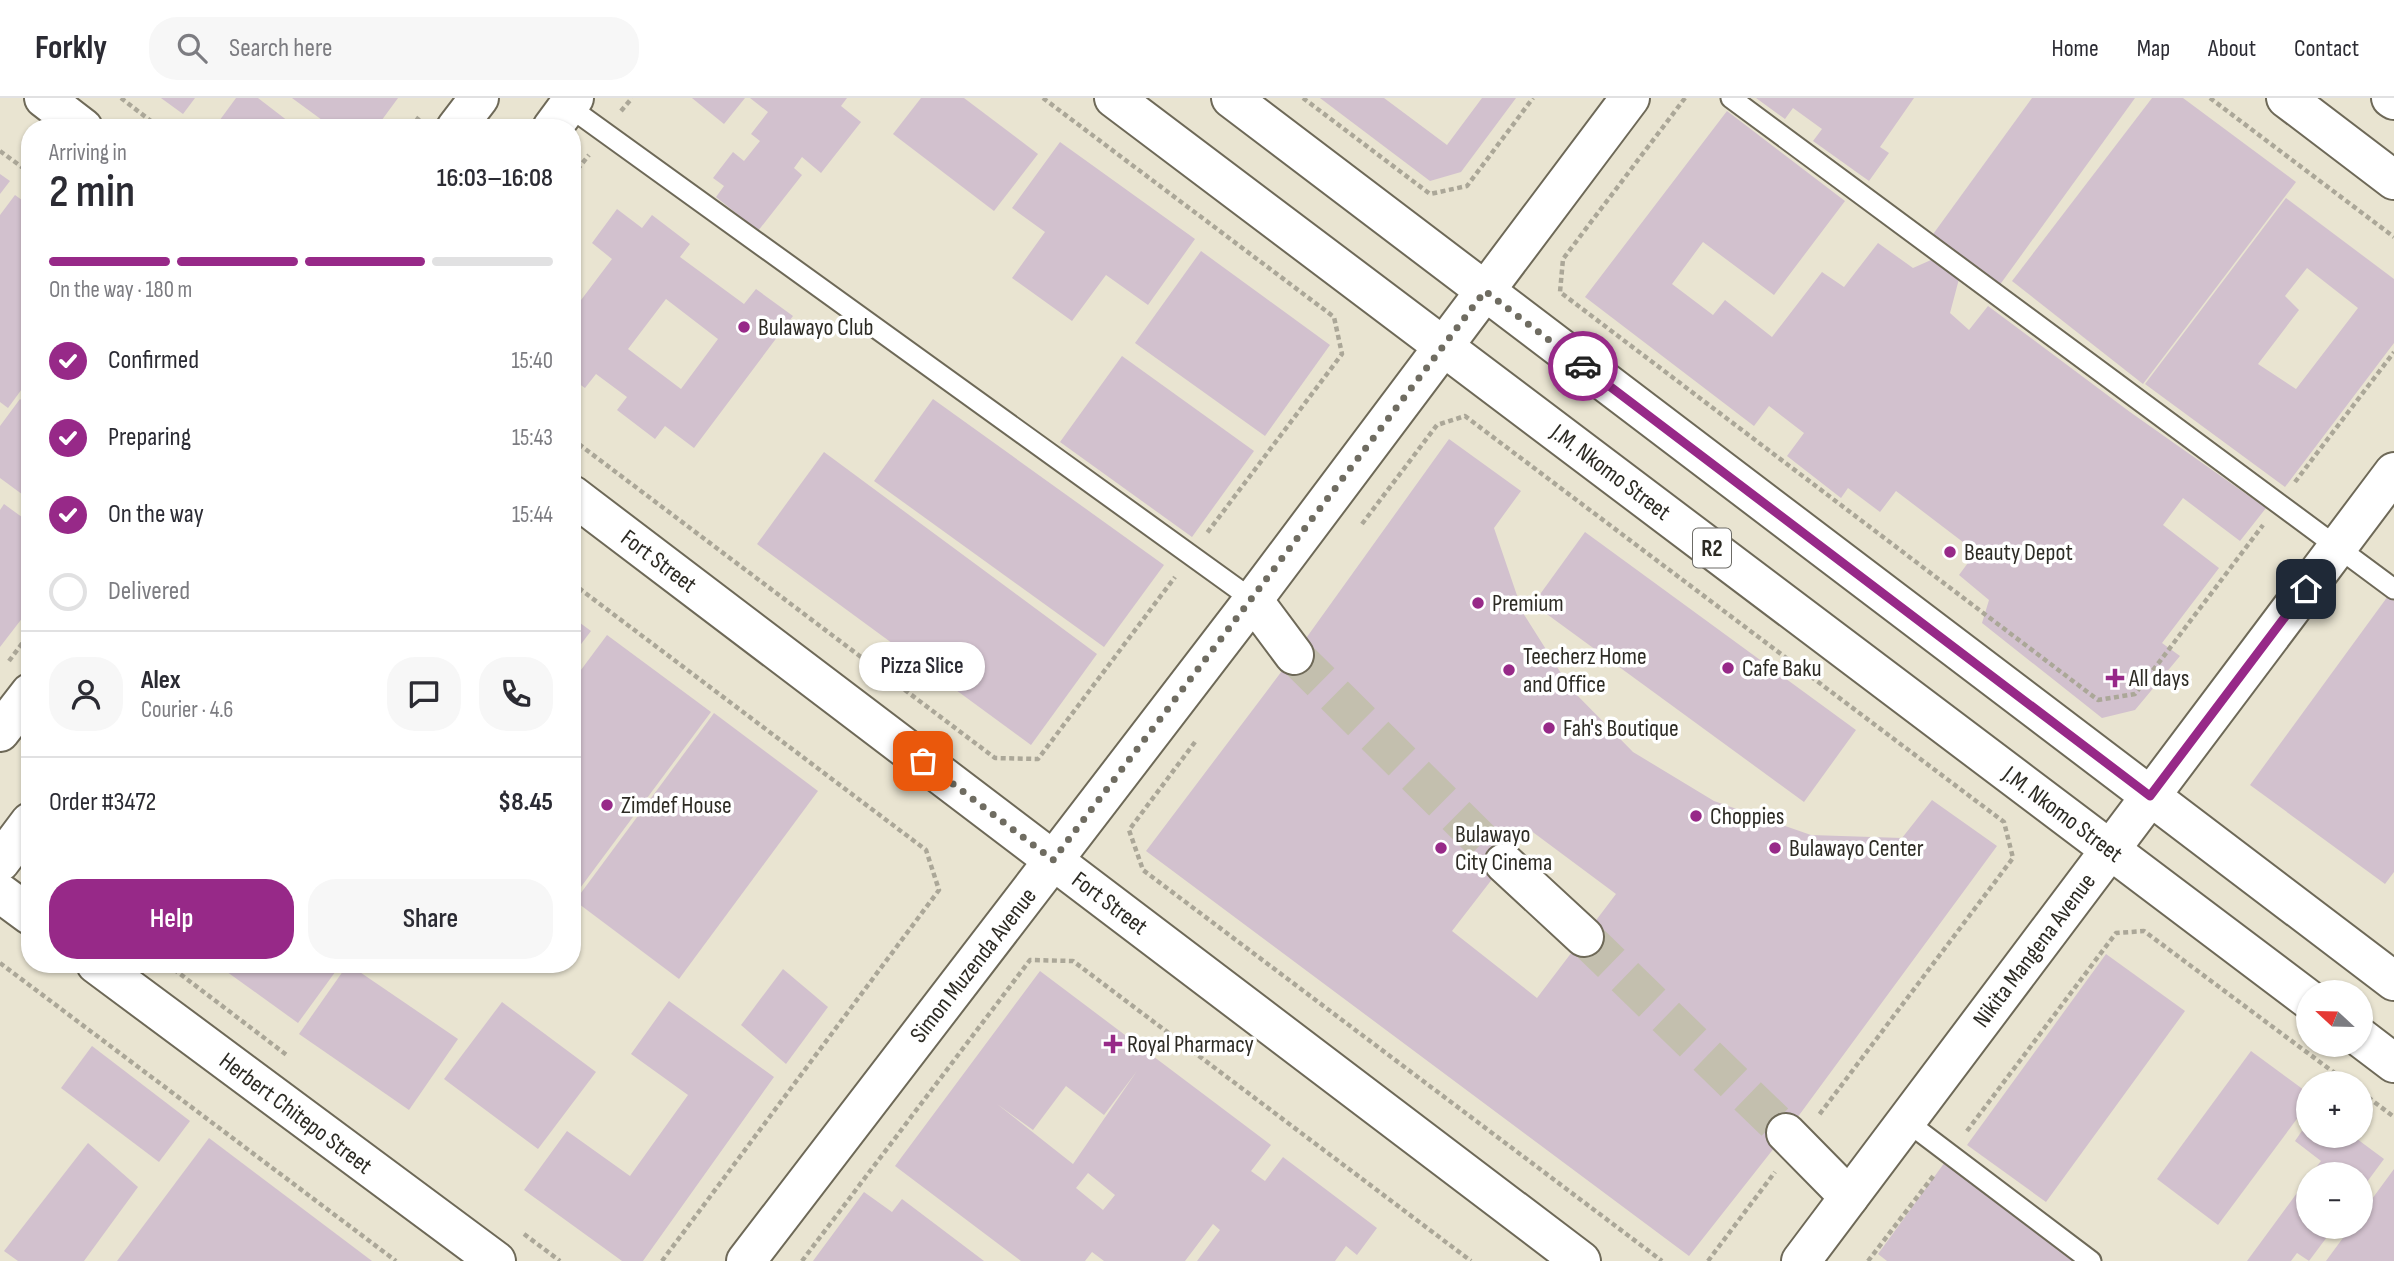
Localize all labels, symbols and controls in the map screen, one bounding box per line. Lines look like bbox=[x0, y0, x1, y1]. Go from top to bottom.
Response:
search box bbox=[149, 17, 639, 80]
text: Forkly bbox=[35, 28, 107, 68]
icon: search bbox=[173, 29, 211, 67]
text: Search here bbox=[229, 33, 332, 64]
text: Home bbox=[2051, 34, 2099, 63]
text: Map bbox=[2137, 34, 2170, 63]
text: About bbox=[2208, 34, 2256, 63]
text: Contact bbox=[2294, 34, 2359, 63]
text: Arriving in bbox=[49, 139, 127, 167]
text: 16:03–16:08 bbox=[437, 163, 553, 194]
text: 2 min bbox=[49, 165, 135, 220]
text: On the way · 180 m bbox=[49, 276, 192, 304]
place label: Bulawayo Club bbox=[758, 313, 873, 342]
marker: Bulawayo Club bbox=[736, 319, 752, 335]
courier bbox=[1548, 331, 1618, 401]
icon: check bbox=[49, 342, 87, 380]
text: Confirmed bbox=[108, 345, 199, 376]
text: 15:40 bbox=[512, 347, 553, 375]
icon: car bbox=[1564, 347, 1602, 385]
street label: J.M. Nkomo Street bbox=[1544, 417, 1676, 527]
icon: check bbox=[49, 419, 87, 457]
text: Preparing bbox=[108, 422, 191, 453]
text: 15:43 bbox=[512, 424, 553, 452]
icon: check bbox=[49, 496, 87, 534]
text: On the way bbox=[108, 499, 204, 530]
text: 15:44 bbox=[512, 501, 553, 529]
street label: Fort Street bbox=[615, 523, 702, 599]
road number: R2 bbox=[1693, 529, 1731, 568]
place label: Beauty Depot bbox=[1964, 538, 2073, 567]
marker: Beauty Depot bbox=[1942, 544, 1958, 560]
pin bbox=[2276, 559, 2336, 619]
icon: home bbox=[2287, 570, 2325, 608]
text: Delivered bbox=[108, 576, 190, 607]
place label: Premium bbox=[1492, 589, 1564, 618]
marker: Premium bbox=[1470, 595, 1486, 611]
callout: Pizza Slice bbox=[860, 642, 986, 691]
place label: Teecherz Home and Office bbox=[1523, 642, 1647, 699]
text: Pizza Slice bbox=[880, 652, 964, 680]
place label: Cafe Baku bbox=[1742, 654, 1822, 683]
button: person bbox=[49, 657, 123, 731]
button: chat bbox=[387, 657, 461, 731]
button: phone bbox=[479, 657, 553, 731]
marker: Cafe Baku bbox=[1720, 660, 1736, 676]
marker: Teecherz Home and Office bbox=[1501, 662, 1517, 678]
place label: All days bbox=[2128, 664, 2189, 693]
text: Alex bbox=[141, 665, 181, 696]
marker: All days bbox=[2107, 670, 2123, 686]
text: Courier · 4.6 bbox=[141, 696, 233, 724]
place label: Fah's Boutique bbox=[1563, 714, 1679, 743]
marker: Fah's Boutique bbox=[1541, 720, 1557, 736]
pin bbox=[893, 731, 953, 791]
icon: bag bbox=[904, 742, 942, 780]
street label: J.M. Nkomo Street bbox=[1996, 759, 2128, 869]
text: Order #3472 bbox=[49, 787, 156, 818]
text: $8.45 bbox=[498, 787, 553, 818]
place label: Zimdef House bbox=[621, 791, 732, 820]
marker: Zimdef House bbox=[599, 797, 615, 813]
place label: Choppies bbox=[1710, 802, 1784, 831]
marker: Choppies bbox=[1688, 808, 1704, 824]
place label: Bulawayo City Cinema bbox=[1455, 820, 1552, 877]
place label: Bulawayo Center bbox=[1789, 834, 1924, 863]
marker: Bulawayo City Cinema bbox=[1433, 840, 1449, 856]
marker: Bulawayo Center bbox=[1767, 840, 1783, 856]
street label: Fort Street bbox=[1066, 865, 1153, 941]
street label: Nikita Mangena Avenue bbox=[1967, 868, 2102, 1033]
button: Help bbox=[49, 879, 294, 959]
button: Share bbox=[308, 879, 553, 959]
street label: Simon Muzenda Avenue bbox=[904, 882, 1043, 1048]
north arrow bbox=[2296, 980, 2373, 1057]
map controls bbox=[2296, 980, 2373, 1239]
place label: Royal Pharmacy bbox=[1127, 1030, 1254, 1059]
marker: Royal Pharmacy bbox=[1105, 1036, 1121, 1052]
street label: Herbert Chitepo Street bbox=[213, 1046, 378, 1180]
button: + bbox=[2296, 1071, 2373, 1148]
button: − bbox=[2296, 1162, 2373, 1239]

